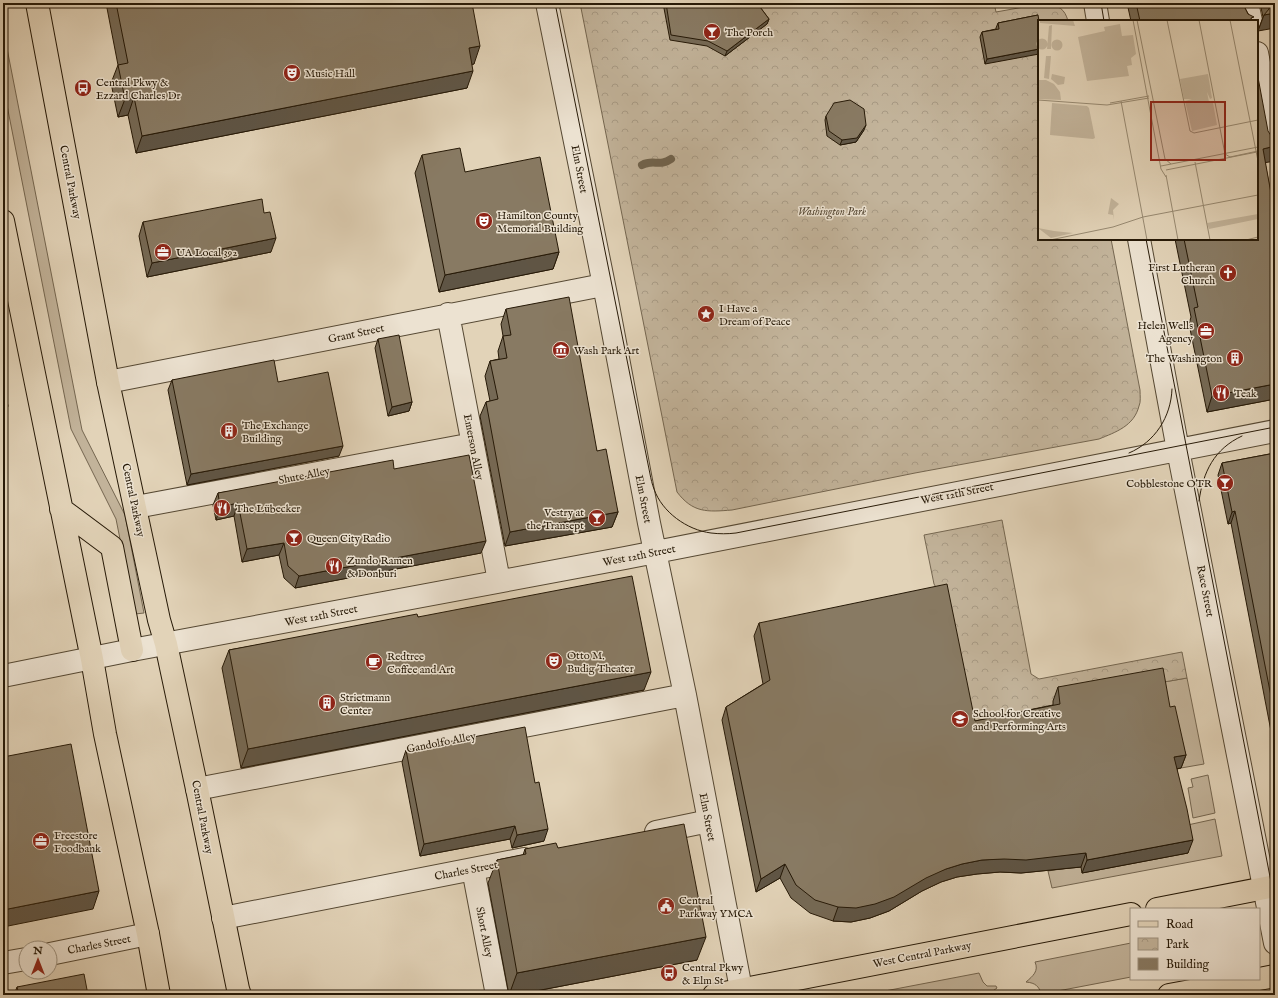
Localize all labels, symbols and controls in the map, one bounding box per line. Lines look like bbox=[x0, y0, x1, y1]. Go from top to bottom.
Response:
inset map bbox=[1038, 20, 1258, 240]
bar icon: The Porch bbox=[702, 22, 722, 42]
place label: The Porch bbox=[725, 26, 773, 40]
theatre icon: Music Hall bbox=[282, 63, 302, 83]
place label: Music Hall bbox=[305, 67, 355, 81]
place label: Central Pkwy & Ezzard Charles Dr bbox=[96, 76, 181, 103]
bus stop icon: Central Pkwy & Ezzard Charles Dr bbox=[73, 78, 93, 98]
street label: Central Parkway bbox=[56, 144, 84, 221]
street label: Elm Street bbox=[567, 144, 591, 195]
park label: Washington Park bbox=[798, 205, 867, 220]
place label: Hamilton County Memorial Building bbox=[497, 209, 584, 236]
theatre icon: Hamilton County Memorial Building bbox=[474, 211, 494, 231]
office icon: UA Local 392 bbox=[153, 242, 173, 262]
place label: UA Local 392 bbox=[176, 246, 238, 260]
place label: First Lutheran Church bbox=[1148, 261, 1215, 288]
church icon: First Lutheran Church bbox=[1218, 263, 1238, 283]
place label: I Have a Dream of Peace bbox=[719, 302, 791, 329]
place icon: I Have a Dream of Peace bbox=[696, 304, 716, 324]
place label: Helen Wells Agency bbox=[1138, 319, 1194, 346]
street label: Grant Street bbox=[327, 321, 386, 347]
office icon: Helen Wells Agency bbox=[1196, 321, 1216, 341]
museum icon: Wash Park Art bbox=[551, 340, 571, 360]
place label: Wash Park Art bbox=[574, 344, 639, 358]
building icon: The Washington bbox=[1225, 348, 1245, 368]
place label: The Washington bbox=[1146, 352, 1222, 366]
restaurant icon: Teak bbox=[1211, 383, 1231, 403]
place label: Teak bbox=[1234, 387, 1257, 401]
street label: Emerson Alley bbox=[460, 413, 486, 482]
place label: The Exchange Building bbox=[242, 419, 308, 446]
building icon: The Exchange Building bbox=[219, 421, 239, 441]
street label: Central Parkway bbox=[118, 462, 148, 539]
street label: Shute Alley bbox=[277, 464, 332, 488]
bar icon: Cobblestone OTR bbox=[1215, 473, 1235, 493]
street label: Elm Street bbox=[631, 474, 655, 525]
place label: Cobblestone OTR bbox=[1126, 477, 1213, 491]
street label: West 12th Street bbox=[920, 480, 995, 508]
restaurant icon: The Lübecker bbox=[212, 498, 232, 518]
place label: The Lübecker bbox=[235, 502, 300, 516]
place label: Vestry at the Transept bbox=[526, 506, 584, 533]
bar icon: Vestry at the Transept bbox=[587, 508, 607, 528]
bar icon: Queen City Radio bbox=[284, 528, 304, 548]
place label: Queen City Radio bbox=[307, 532, 390, 546]
street label: West 12th Street bbox=[602, 542, 677, 570]
place label: Zundo Ramen & Donburi bbox=[347, 554, 413, 581]
restaurant icon: Zundo Ramen & Donburi bbox=[324, 556, 344, 576]
street label: Race Street bbox=[1193, 564, 1217, 619]
street label: West 12th Street bbox=[284, 602, 359, 630]
place label: Otto M. Budig Theater bbox=[567, 649, 634, 676]
place label: Redtree Coffee and Art bbox=[387, 650, 454, 677]
theatre icon: Otto M. Budig Theater bbox=[544, 651, 564, 671]
cafe icon: Redtree Coffee and Art bbox=[364, 652, 384, 672]
place label: Strietmann Center bbox=[340, 691, 390, 718]
building icon: Strietmann Center bbox=[317, 693, 337, 713]
place label: School for Creative and Performing Arts bbox=[973, 707, 1066, 734]
school or university icon: School for Creative and Performing Arts bbox=[950, 709, 970, 729]
street label: Gandolfo Alley bbox=[405, 729, 478, 757]
street label: Central Parkway bbox=[188, 779, 216, 856]
street label: Elm Street bbox=[695, 792, 719, 843]
place label: Freestore Foodbank bbox=[54, 829, 101, 856]
office icon: Freestore Foodbank bbox=[31, 831, 51, 851]
street label: Charles Street bbox=[433, 858, 499, 884]
place label: Central Parkway YMCA bbox=[679, 894, 753, 921]
public building icon: Central Parkway YMCA bbox=[656, 896, 676, 916]
street label: Short Alley bbox=[472, 906, 496, 959]
legend bbox=[1130, 908, 1260, 980]
text: Road bbox=[1166, 917, 1194, 932]
street label: Charles Street bbox=[66, 932, 132, 958]
text: Park bbox=[1166, 937, 1189, 952]
street label: West Central Parkway bbox=[872, 938, 973, 971]
north arrow bbox=[18, 940, 58, 980]
text: N bbox=[32, 944, 43, 958]
text: Building bbox=[1166, 957, 1210, 972]
place label: Central Pkwy & Elm St bbox=[682, 961, 744, 988]
bus stop icon: Central Pkwy & Elm St bbox=[659, 963, 679, 983]

